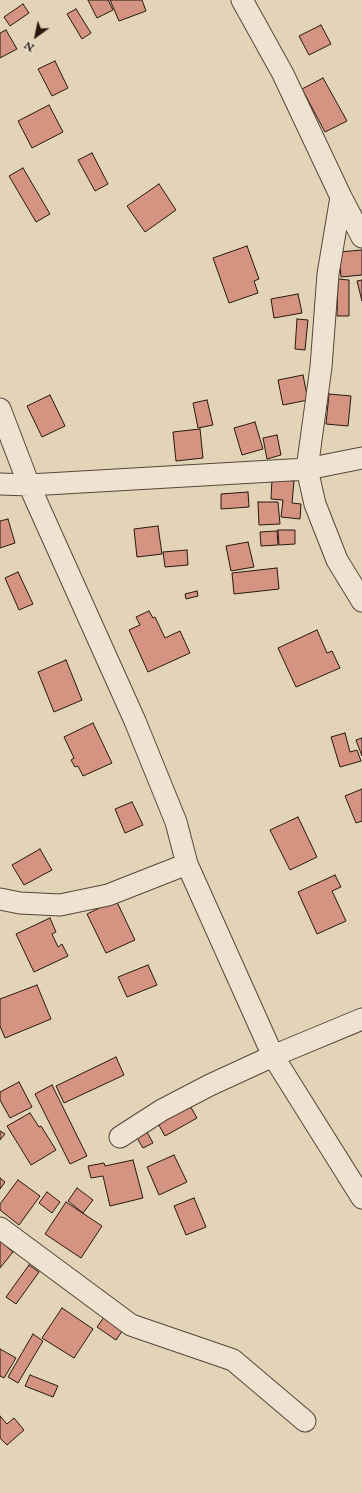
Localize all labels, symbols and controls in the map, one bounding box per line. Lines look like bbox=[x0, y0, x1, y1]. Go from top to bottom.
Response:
north arrow bbox=[16, 16, 56, 56]
text: N bbox=[22, 38, 37, 55]

